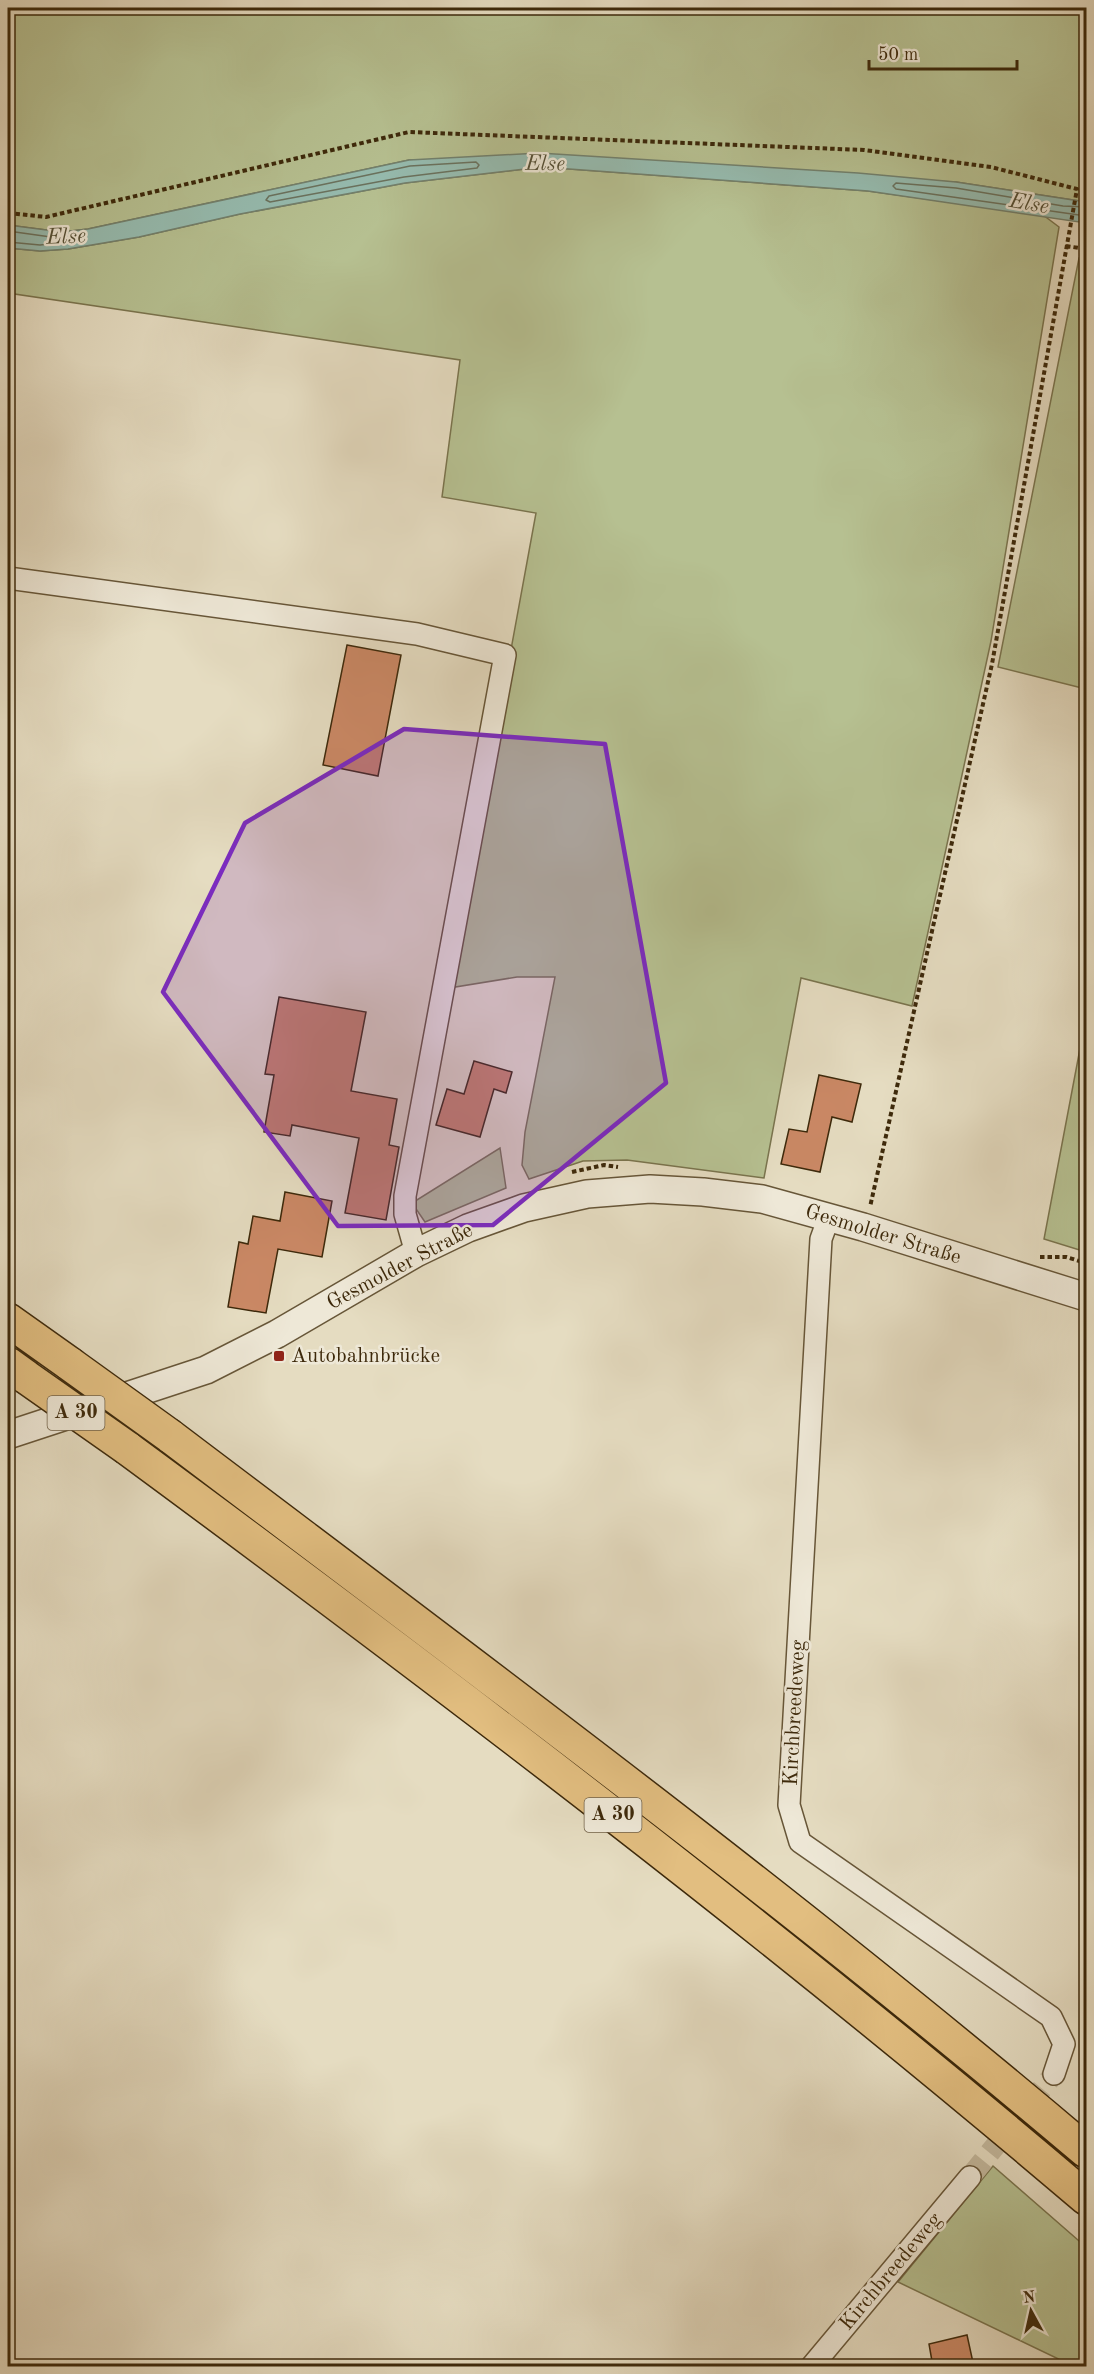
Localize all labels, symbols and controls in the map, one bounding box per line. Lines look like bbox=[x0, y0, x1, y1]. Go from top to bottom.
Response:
scale bar bbox=[869, 33, 1018, 71]
text: 50 m bbox=[878, 46, 918, 64]
water label: Else bbox=[524, 153, 565, 175]
water label: Else bbox=[1006, 190, 1051, 218]
water label: Else bbox=[45, 225, 86, 249]
street label: Gesmolder Straße bbox=[803, 1201, 963, 1269]
street label: Gesmolder Straße bbox=[324, 1220, 476, 1314]
place label: Autobahnbrücke bbox=[291, 1346, 440, 1367]
marker: Autobahnbrücke bbox=[272, 1349, 286, 1363]
road number: A 30 bbox=[48, 1396, 104, 1430]
street label: Kirchbreedeweg bbox=[781, 1639, 809, 1787]
road number: A 30 bbox=[584, 1798, 642, 1832]
street label: Kirchbreedeweg bbox=[836, 2209, 946, 2335]
north arrow bbox=[1001, 2281, 1061, 2341]
text: N bbox=[1022, 2289, 1037, 2307]

